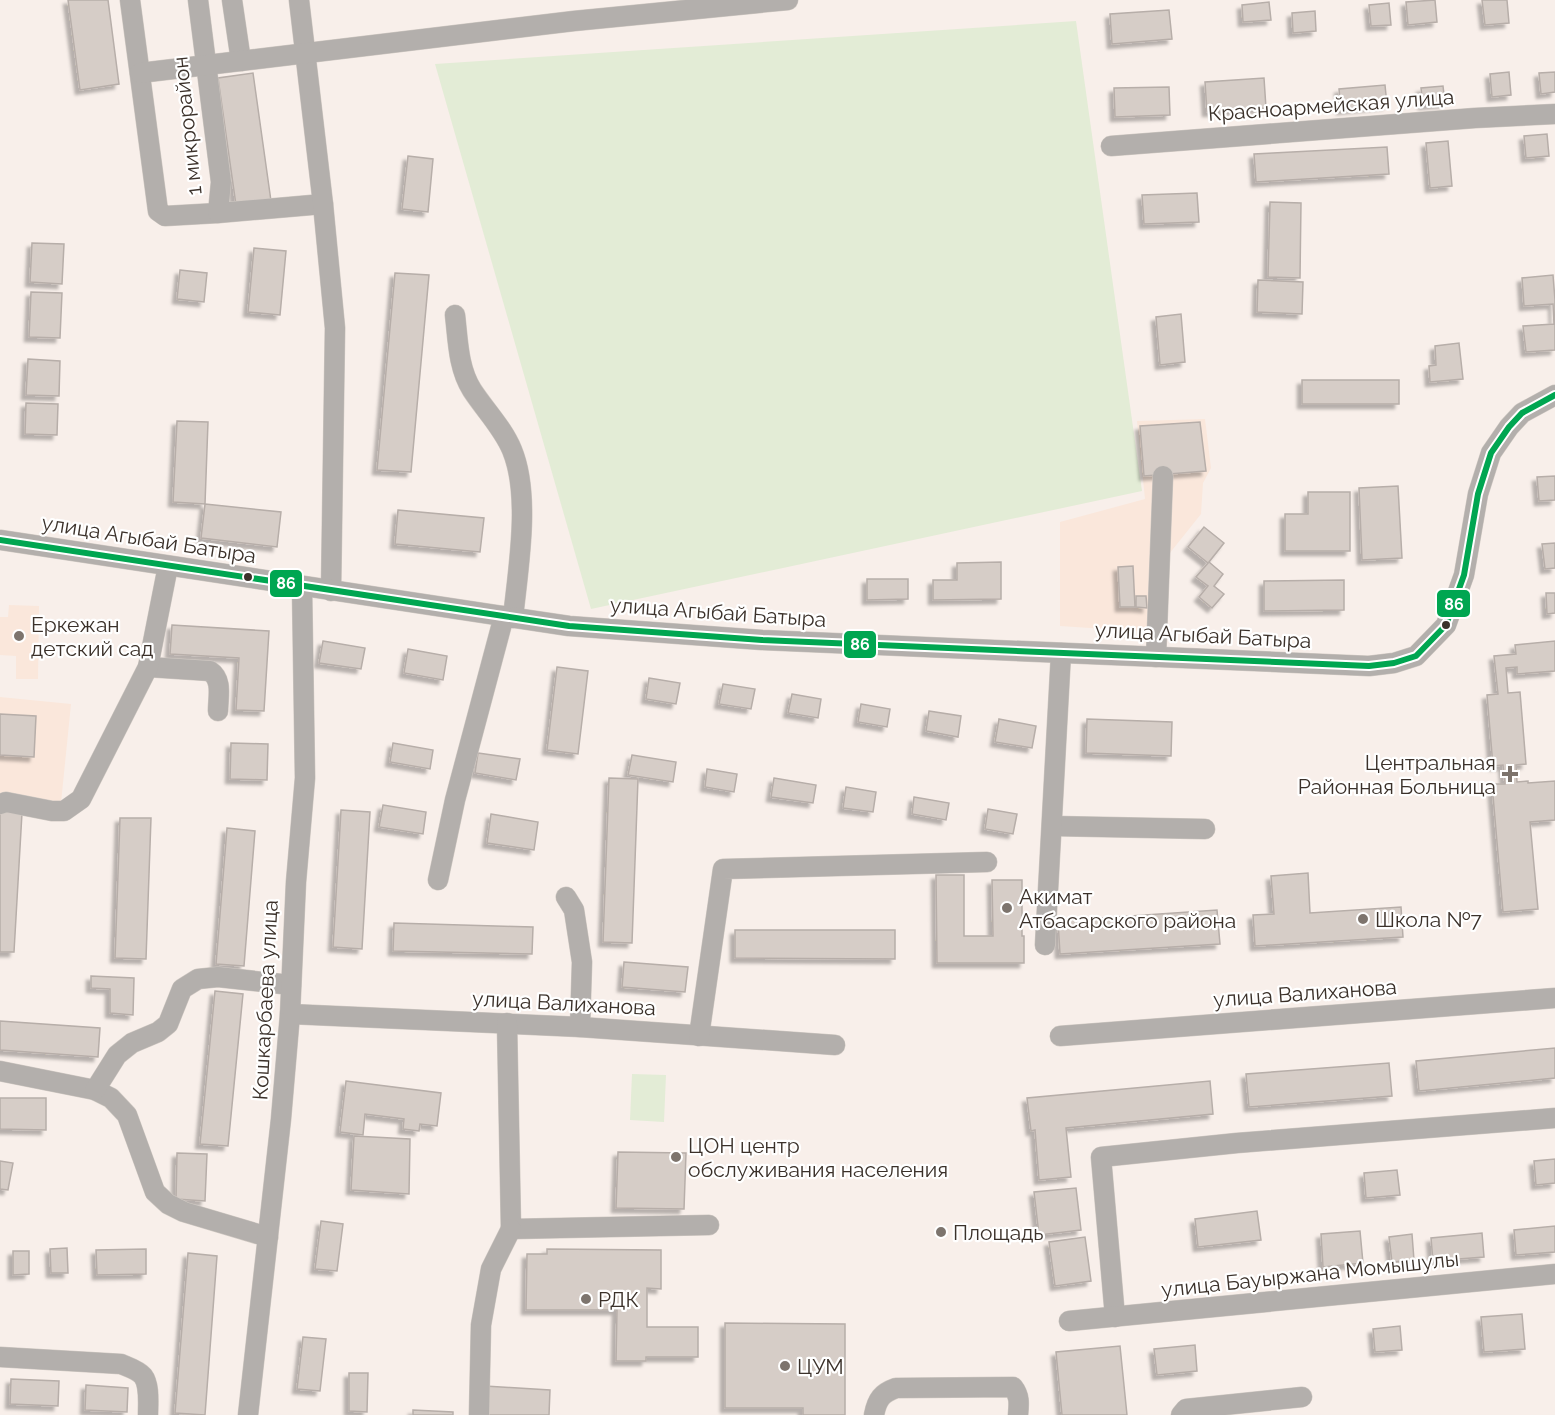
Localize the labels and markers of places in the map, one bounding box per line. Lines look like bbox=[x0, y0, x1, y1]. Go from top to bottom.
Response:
unlabelled marker bbox=[242, 571, 254, 583]
place label: Еркежан детский сад bbox=[31, 612, 153, 661]
unlabelled marker bbox=[1440, 619, 1452, 631]
marker: Еркежан детский сад bbox=[12, 629, 26, 643]
place label: Центральная Районная Больница bbox=[1298, 750, 1496, 799]
marker: Центральная Районная Больница bbox=[1501, 765, 1519, 783]
place label: Акимат Атбасарского района bbox=[1019, 884, 1236, 933]
marker: Акимат Атбасарского района bbox=[1000, 901, 1014, 915]
place label: Школа №7 bbox=[1375, 907, 1482, 932]
marker: Школа №7 bbox=[1356, 912, 1370, 926]
place label: ЦОН центр обслуживания населения bbox=[688, 1133, 948, 1182]
marker: ЦОН центр обслуживания населения bbox=[669, 1150, 683, 1164]
place label: Площадь bbox=[953, 1220, 1044, 1245]
marker: Площадь bbox=[934, 1225, 948, 1239]
place label: РДК bbox=[598, 1287, 639, 1312]
marker: РДК bbox=[579, 1292, 593, 1306]
place label: ЦУМ bbox=[797, 1354, 844, 1379]
marker: ЦУМ bbox=[778, 1359, 792, 1373]

